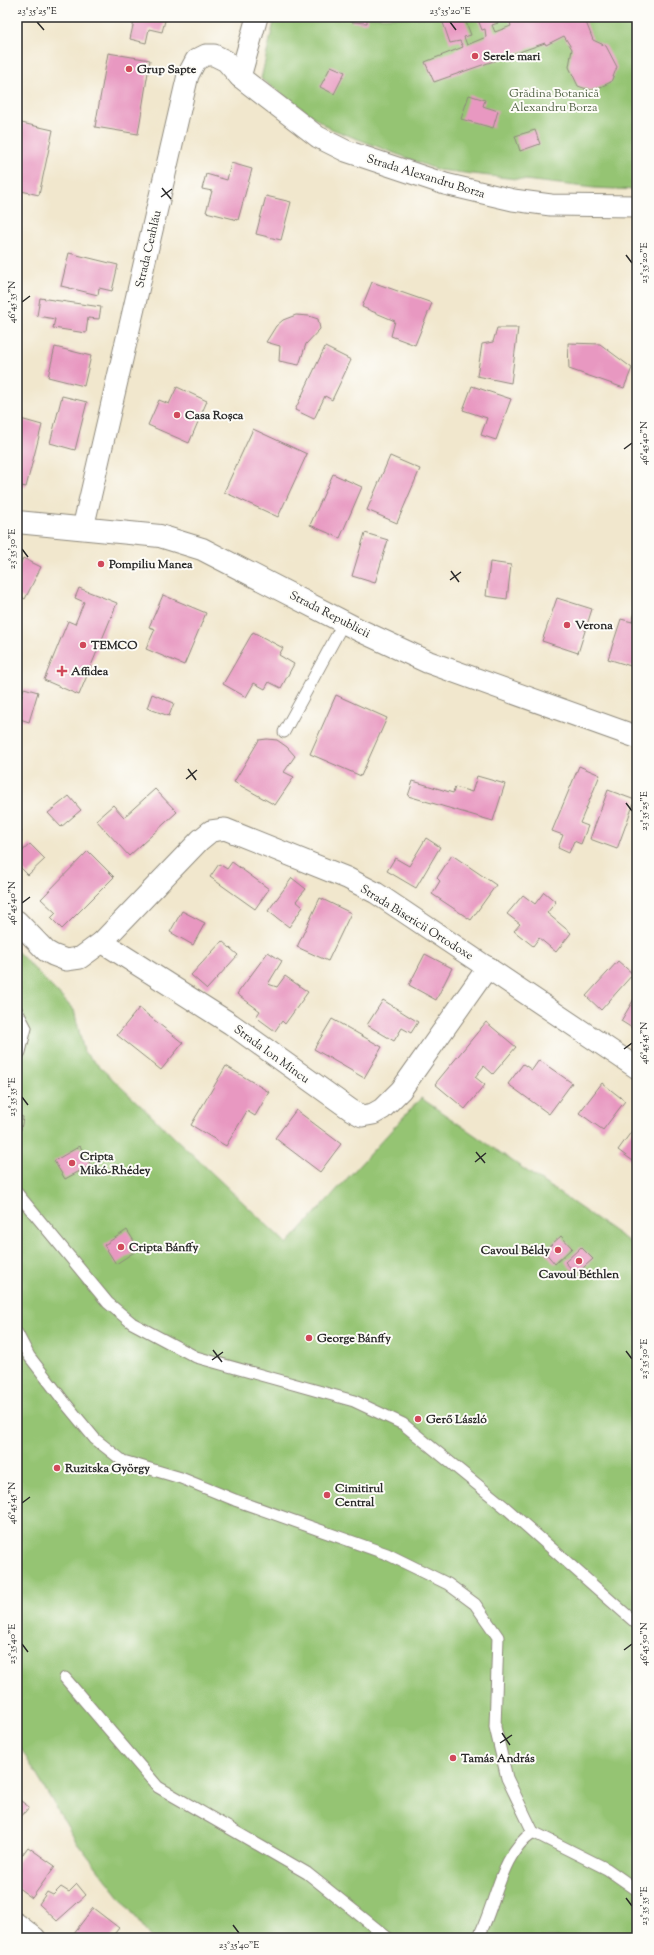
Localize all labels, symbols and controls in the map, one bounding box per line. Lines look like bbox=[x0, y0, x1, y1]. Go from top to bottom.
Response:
text: 23°35'25"E bbox=[17, 4, 57, 19]
text: 23°35'20"E bbox=[429, 4, 471, 19]
place label: Serele mari bbox=[483, 48, 541, 66]
marker: Serele mari bbox=[470, 51, 480, 61]
place label: Grup Sapte bbox=[137, 61, 197, 79]
marker: Grup Sapte bbox=[124, 64, 134, 74]
park label: Grădina Botanică Alexandru Borza bbox=[509, 85, 600, 117]
street label: Strada Alexandru Borza bbox=[364, 150, 488, 204]
street label: Strada Ceahlău bbox=[131, 209, 167, 290]
text: 23°35'20"E bbox=[637, 242, 652, 284]
text: 46°45'35"N bbox=[5, 281, 20, 323]
place label: Casa Roșca bbox=[185, 407, 244, 425]
marker: Casa Roșca bbox=[172, 410, 182, 420]
text: 46°45'40"N bbox=[637, 421, 652, 465]
text: 23°35'30"E bbox=[5, 529, 20, 569]
place label: Pompiliu Manea bbox=[108, 556, 193, 574]
marker: Pompiliu Manea bbox=[96, 559, 106, 569]
street label: Strada Republicii bbox=[286, 587, 374, 643]
place label: Verona bbox=[574, 617, 613, 635]
marker: Verona bbox=[562, 620, 572, 630]
place label: TEMCO bbox=[90, 637, 137, 655]
marker: TEMCO bbox=[78, 640, 88, 650]
place label: Affidea bbox=[70, 663, 109, 681]
marker: Affidea bbox=[56, 665, 68, 677]
text: 23°35'25"E bbox=[637, 791, 652, 831]
text: 46°45'40"N bbox=[5, 881, 20, 925]
street label: Strada Bisericii Ortodoxe bbox=[356, 881, 477, 965]
street label: Strada Ion Mincu bbox=[230, 1021, 313, 1089]
text: 46°45'45"N bbox=[637, 1022, 652, 1064]
text: 23°35'35"E bbox=[5, 1077, 20, 1117]
place label: Cripta Mikó-Rhédey bbox=[79, 1148, 151, 1180]
marker: Cripta Mikó-Rhédey bbox=[67, 1158, 77, 1168]
place label: Cripta Bánffy bbox=[129, 1239, 199, 1257]
marker: Cripta Bánffy bbox=[116, 1242, 126, 1252]
place label: Cavoul Béldy bbox=[481, 1242, 550, 1260]
marker: Cavoul Béldy bbox=[553, 1245, 563, 1255]
marker: Cavoul Béthlen bbox=[574, 1256, 584, 1266]
place label: Cavoul Béthlen bbox=[539, 1266, 620, 1284]
place label: George Bánffy bbox=[317, 1330, 391, 1348]
marker: George Bánffy bbox=[304, 1333, 314, 1343]
text: 23°35'30"E bbox=[637, 1339, 652, 1379]
place label: Gerő László bbox=[426, 1411, 487, 1429]
marker: Gerő László bbox=[413, 1414, 423, 1424]
place label: Ruzitska György bbox=[64, 1460, 150, 1478]
marker: Ruzitska György bbox=[52, 1463, 62, 1473]
place label: Cimitirul Central bbox=[335, 1480, 384, 1512]
text: 46°45'45"N bbox=[5, 1482, 20, 1524]
marker: Cimitirul Central bbox=[322, 1490, 332, 1500]
text: 46°45'50"N bbox=[637, 1622, 652, 1666]
text: 23°35'40"E bbox=[5, 1624, 20, 1664]
place label: Tamás András bbox=[460, 1750, 535, 1768]
marker: Tamás András bbox=[448, 1753, 458, 1763]
text: 23°35'35"E bbox=[637, 1886, 652, 1926]
text: 23°35'40"E bbox=[219, 1938, 259, 1953]

